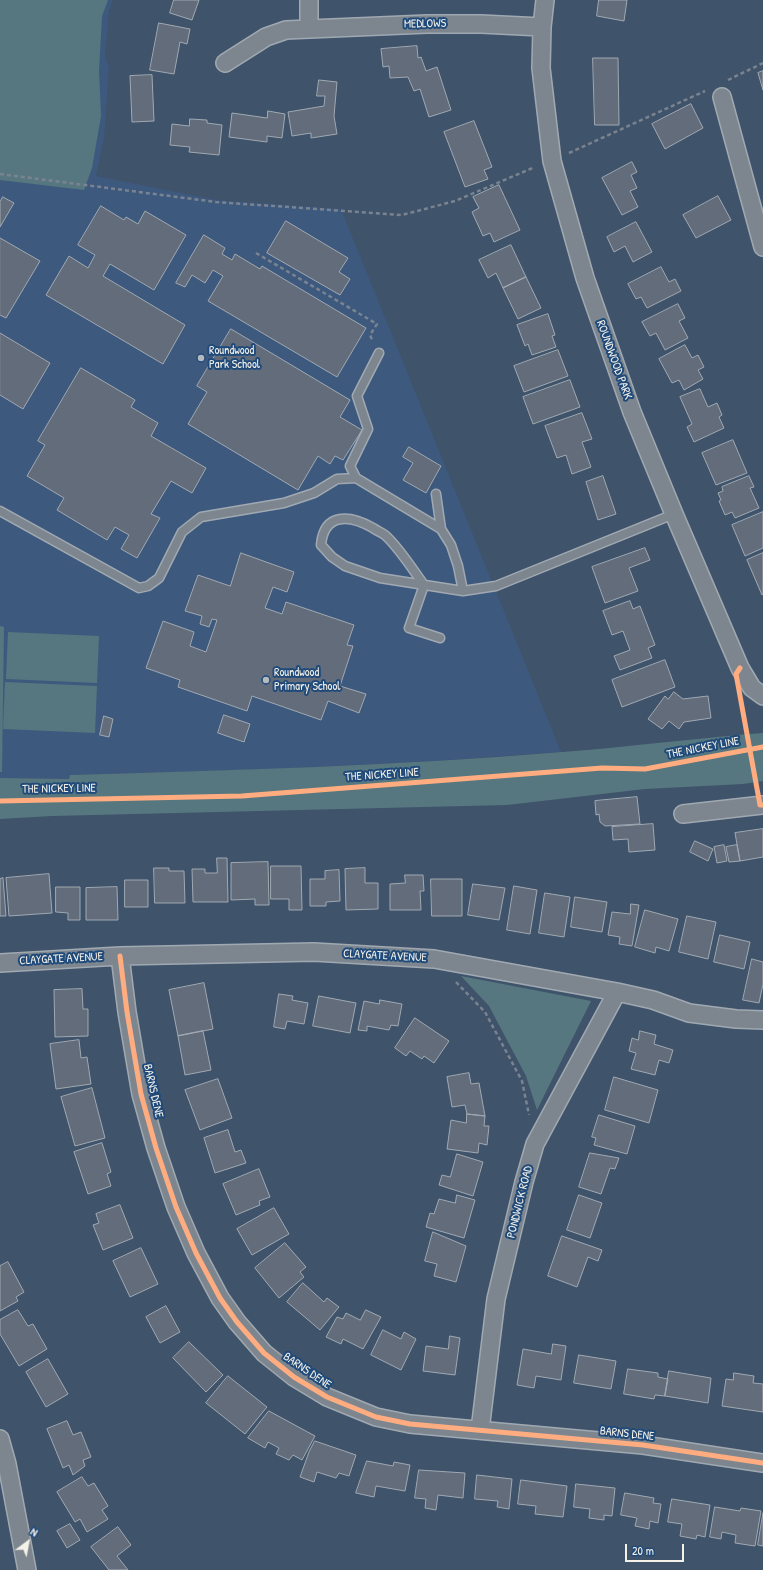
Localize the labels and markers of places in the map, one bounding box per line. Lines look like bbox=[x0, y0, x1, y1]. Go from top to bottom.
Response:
place label: Roundwood Park School bbox=[209, 344, 260, 372]
marker: Roundwood Park School bbox=[196, 353, 206, 363]
place label: Roundwood Primary School bbox=[274, 666, 340, 694]
marker: Roundwood Primary School bbox=[261, 675, 271, 685]

